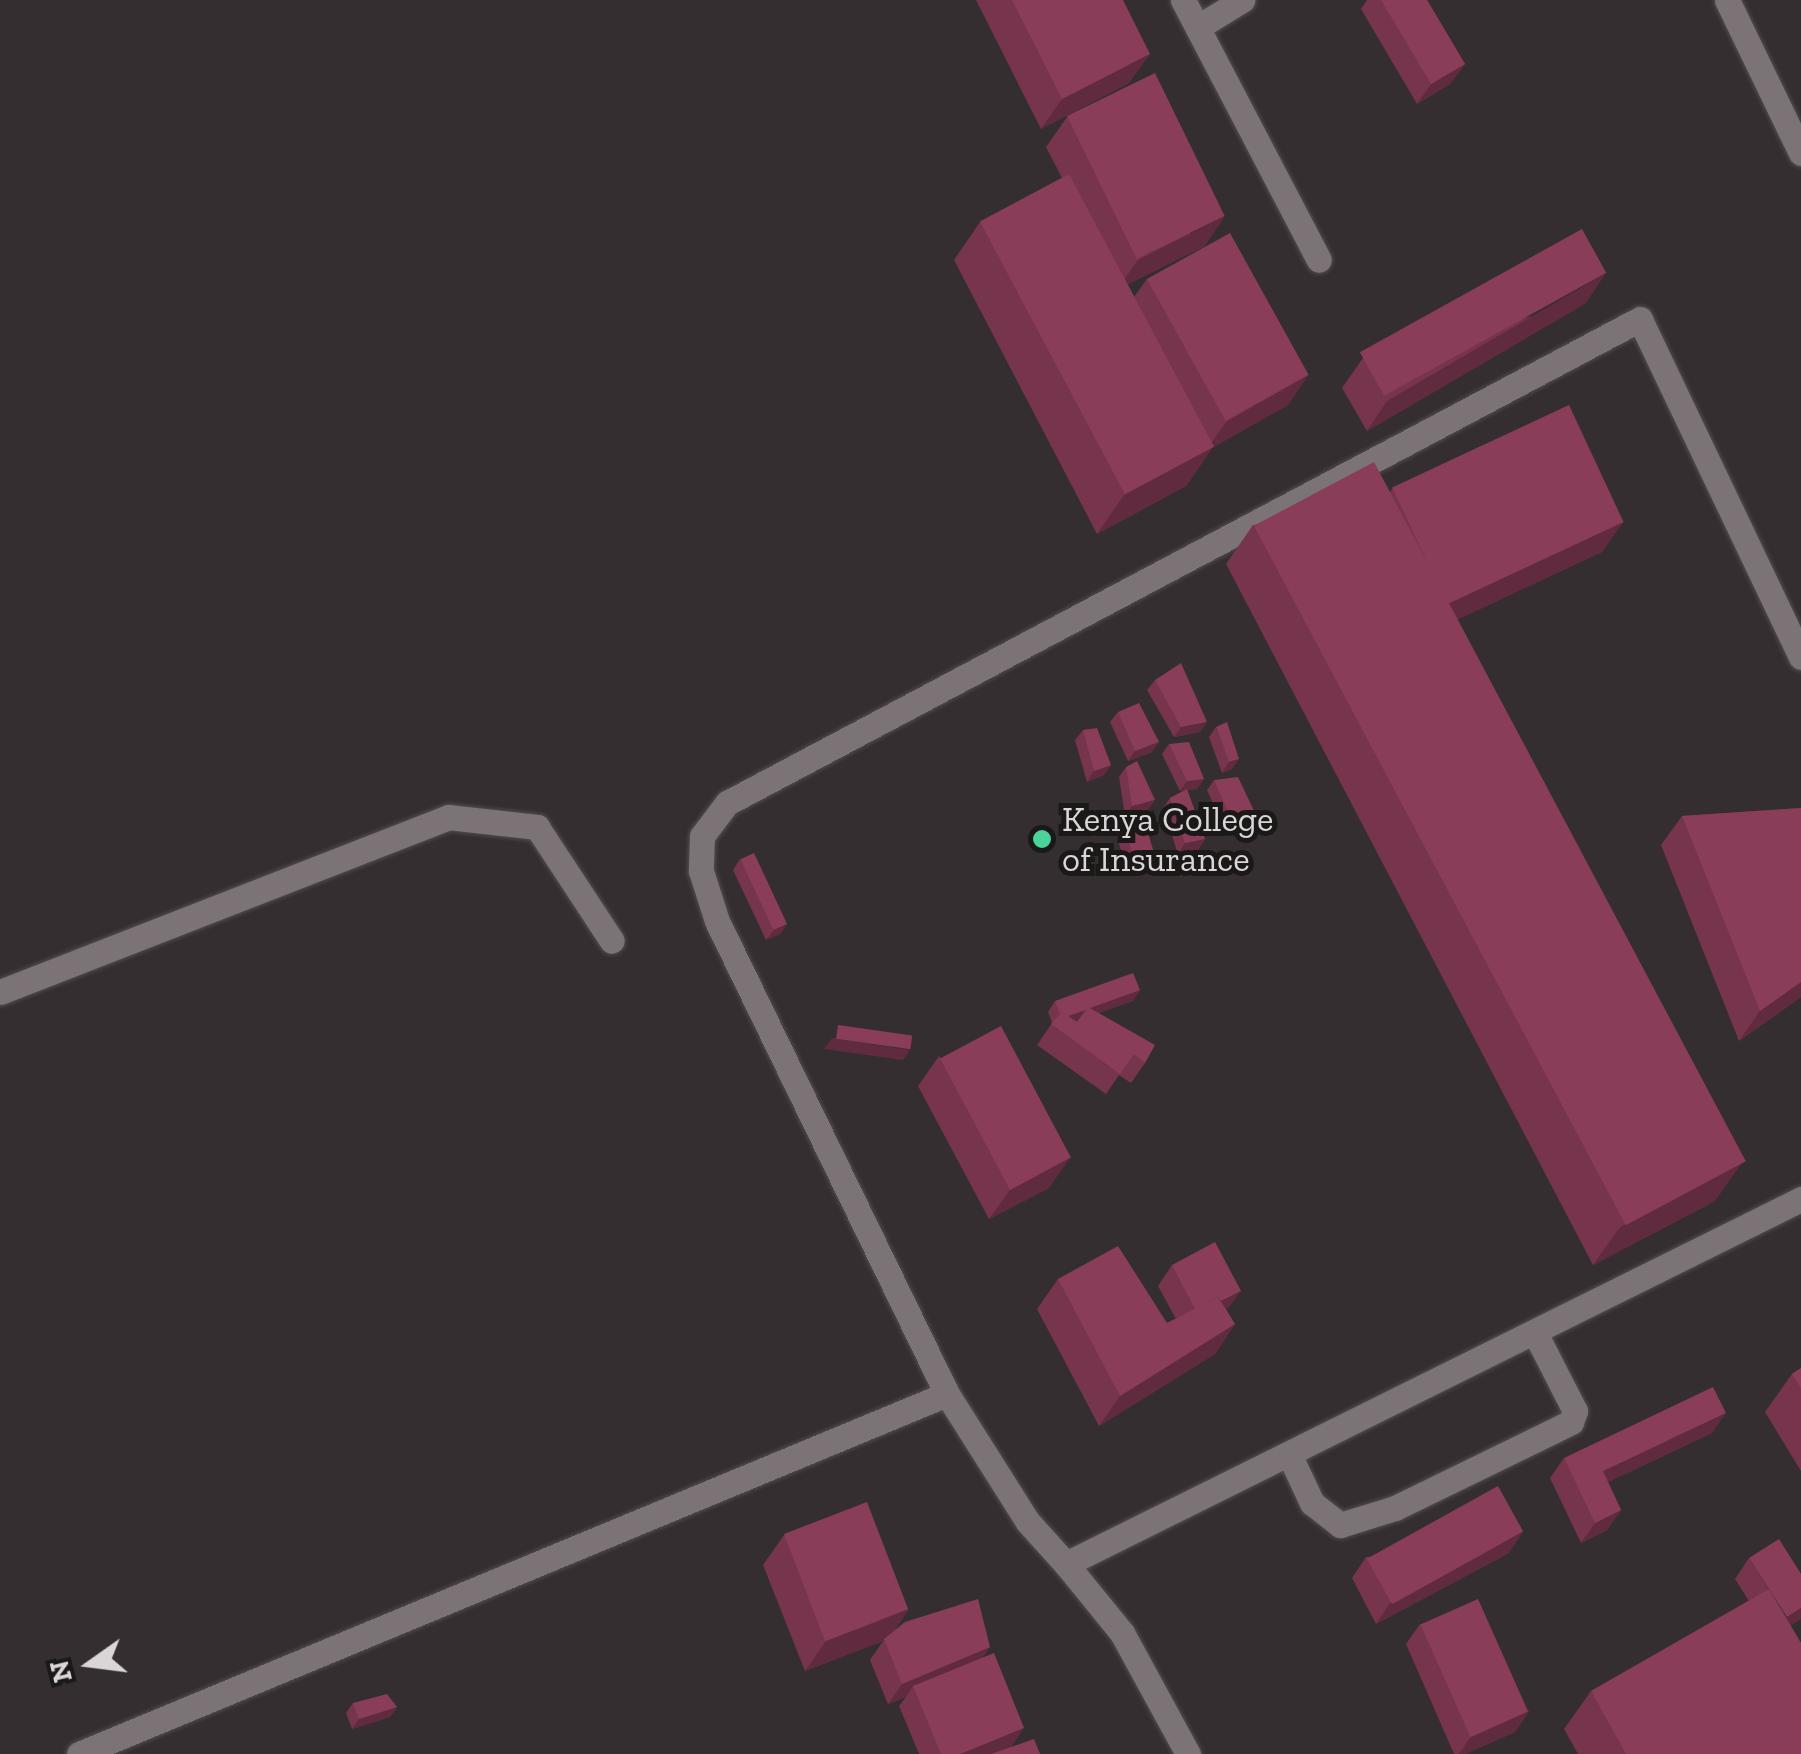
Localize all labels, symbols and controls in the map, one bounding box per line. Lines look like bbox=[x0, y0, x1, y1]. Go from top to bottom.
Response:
place label: Kenya College of Insurance bbox=[1062, 798, 1273, 880]
marker: Kenya College of Insurance bbox=[1031, 828, 1053, 850]
north arrow bbox=[40, 1614, 140, 1714]
text: N bbox=[42, 1657, 79, 1686]

